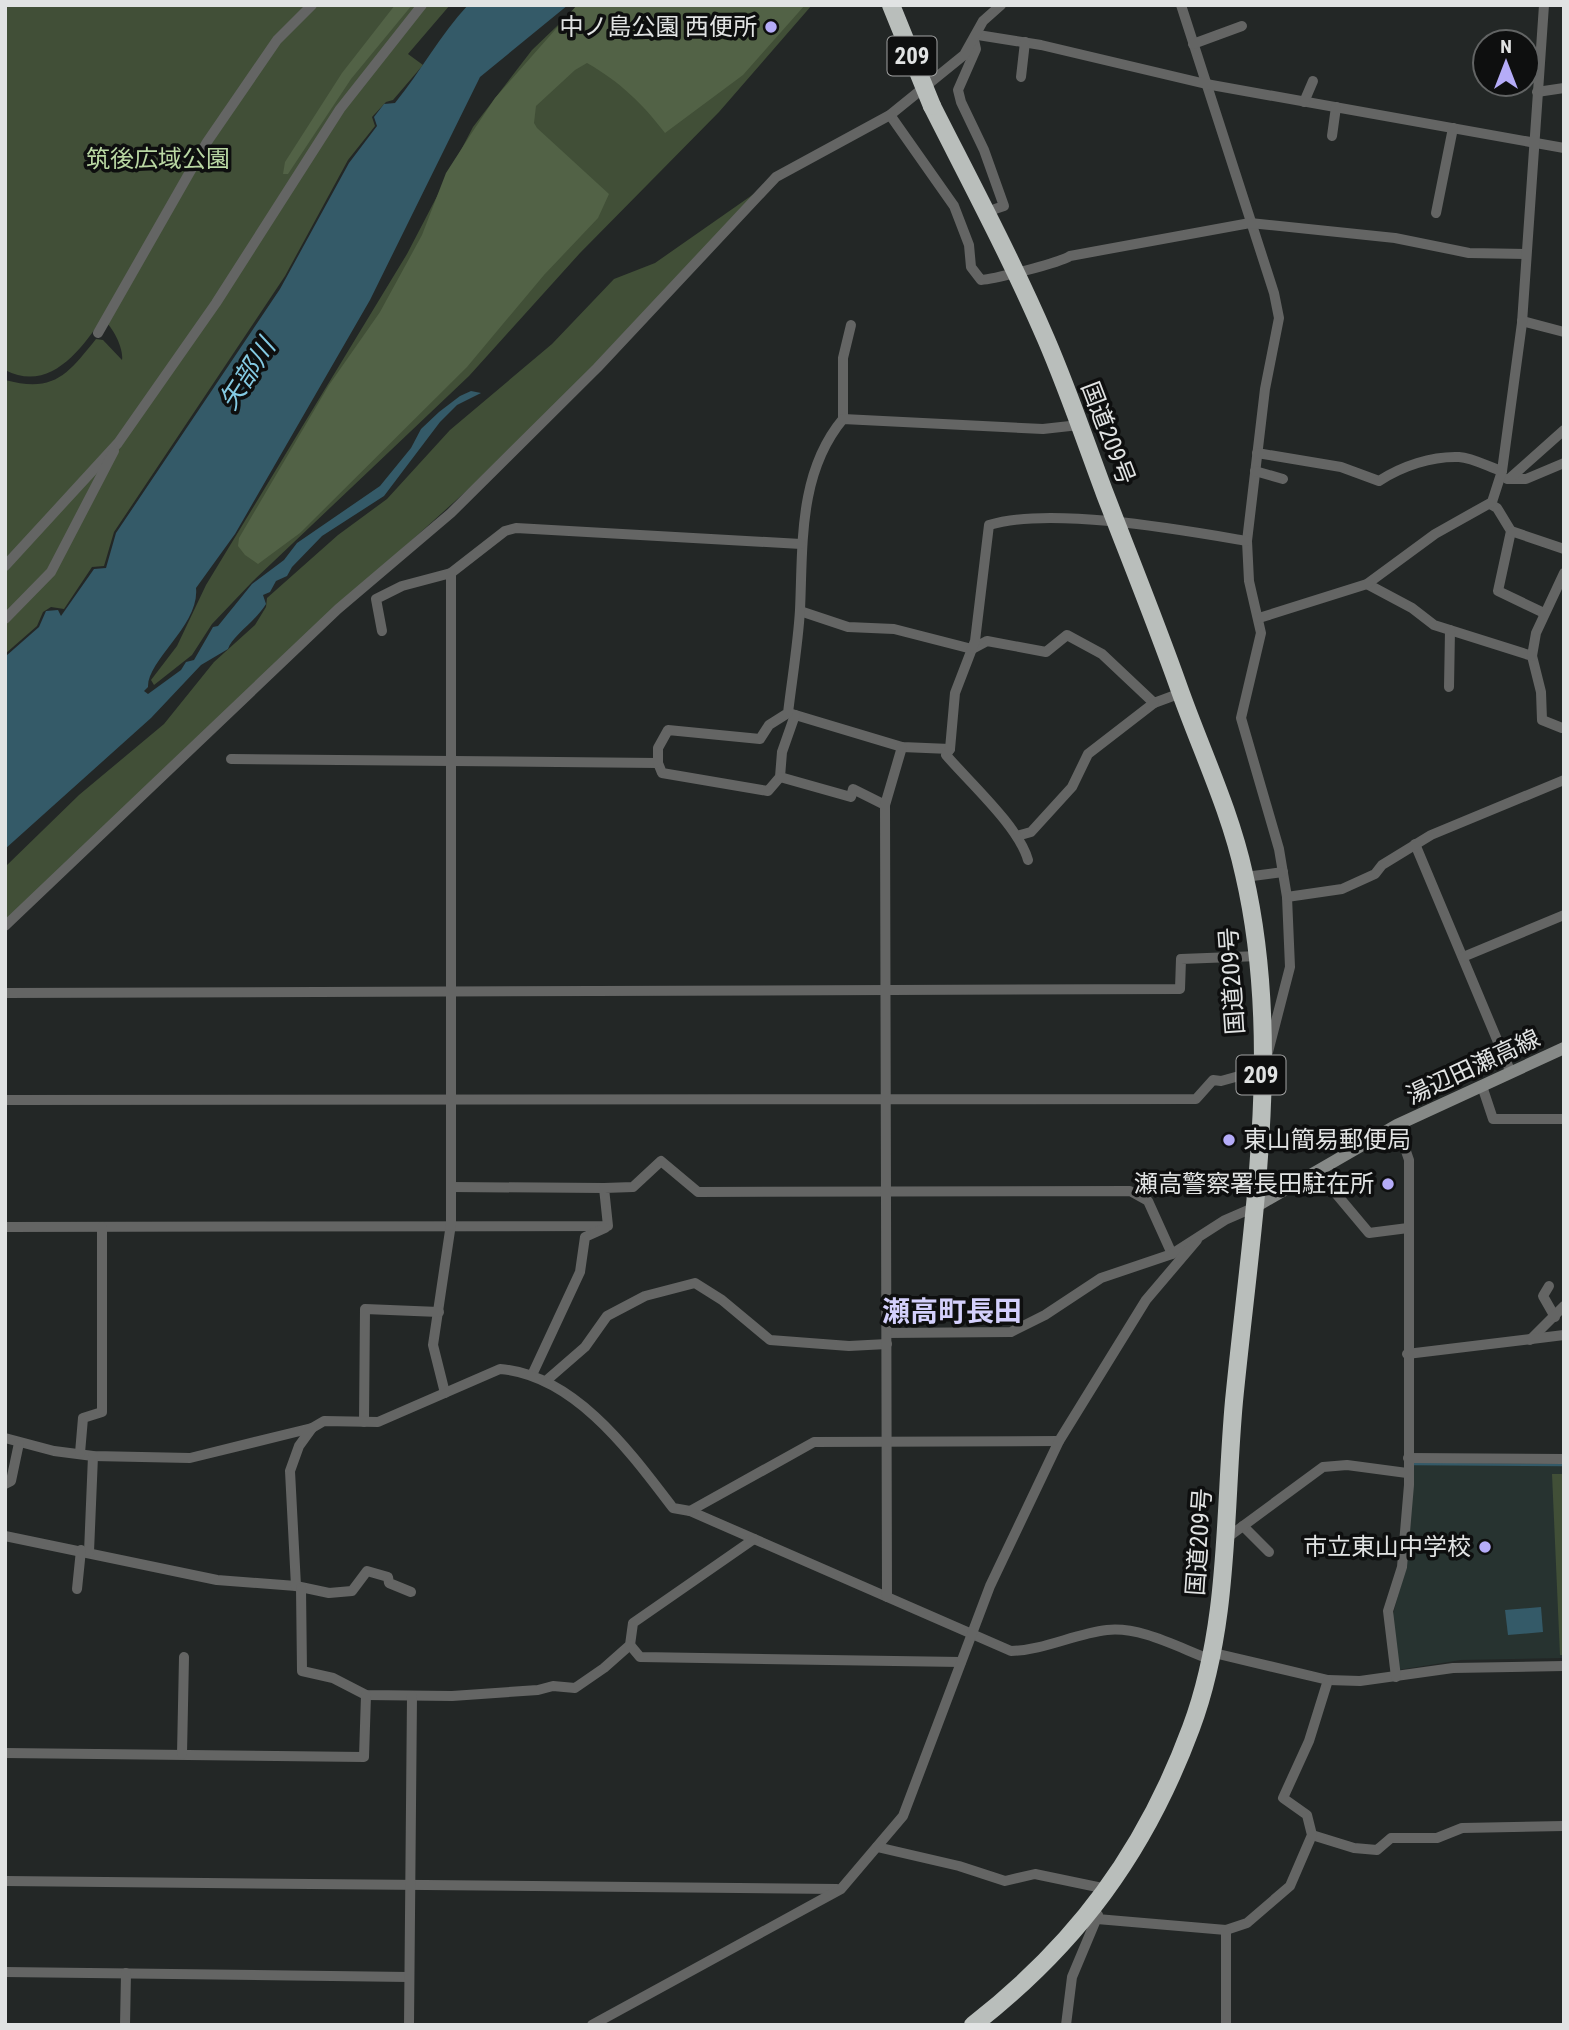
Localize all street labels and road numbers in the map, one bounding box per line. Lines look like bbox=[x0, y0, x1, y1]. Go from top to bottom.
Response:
road number: 209 bbox=[888, 36, 936, 76]
street label: 国道209号 bbox=[1076, 378, 1140, 488]
street label: 国道209号 bbox=[1214, 926, 1250, 1036]
street label: 湯辺田瀬高線 bbox=[1402, 1024, 1544, 1110]
road number: 209 bbox=[1236, 1056, 1286, 1094]
street label: 国道209号 bbox=[1181, 1487, 1217, 1597]

